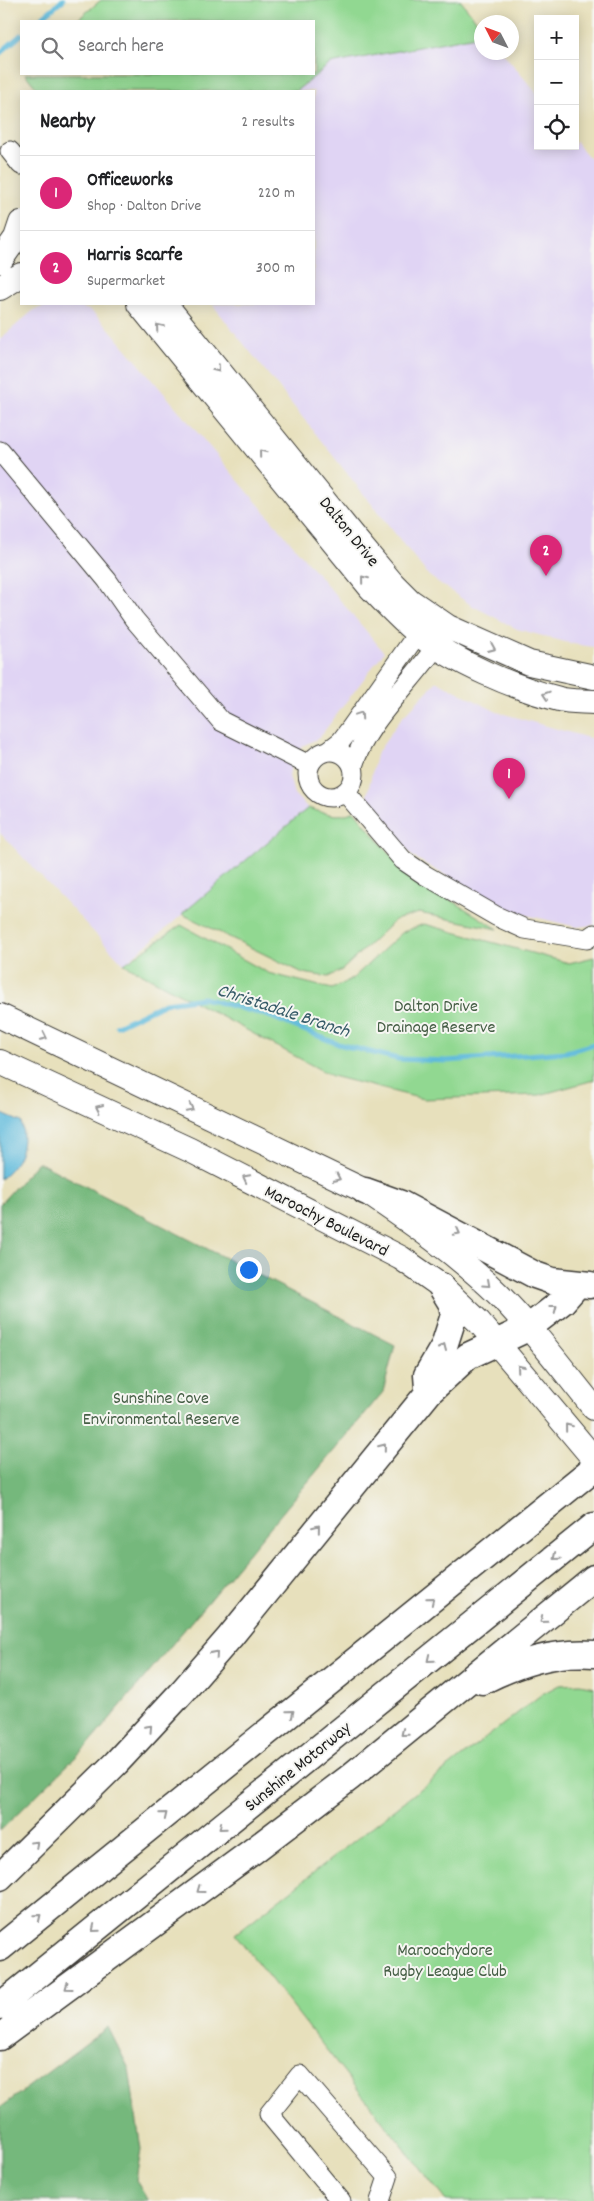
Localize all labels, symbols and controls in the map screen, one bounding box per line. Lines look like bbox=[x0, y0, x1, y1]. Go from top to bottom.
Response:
north arrow bbox=[474, 15, 519, 60]
map controls bbox=[534, 15, 579, 150]
button: + bbox=[534, 15, 579, 60]
search box bbox=[20, 20, 315, 75]
icon: search bbox=[38, 34, 66, 62]
text: Search here bbox=[78, 34, 164, 61]
button: − bbox=[534, 60, 579, 105]
button: locate bbox=[534, 105, 579, 150]
text: Nearby bbox=[40, 108, 95, 138]
text: 2 results bbox=[241, 111, 295, 134]
text: Officeworks bbox=[87, 168, 173, 195]
text: 1 bbox=[54, 182, 58, 205]
text: 220 m bbox=[258, 182, 295, 205]
text: Shop · Dalton Drive bbox=[87, 195, 201, 218]
text: Harris Scarfe bbox=[87, 243, 183, 270]
text: 2 bbox=[53, 257, 60, 280]
text: 300 m bbox=[256, 257, 295, 280]
text: Supermarket bbox=[87, 270, 165, 293]
one-way arrow bbox=[156, 324, 165, 333]
one-way arrow bbox=[212, 363, 220, 372]
one-way arrow bbox=[259, 450, 267, 459]
street label: Dalton Drive bbox=[312, 492, 384, 573]
pin: 2 bbox=[530, 535, 562, 576]
one-way arrow bbox=[361, 576, 370, 585]
one-way arrow bbox=[487, 641, 496, 652]
one-way arrow bbox=[542, 690, 551, 700]
one-way arrow bbox=[354, 711, 363, 721]
pin: 1 bbox=[493, 758, 525, 799]
water label: Christadale Branch bbox=[213, 978, 354, 1047]
park label: Dalton Drive Drainage Reserve bbox=[377, 995, 495, 1041]
one-way arrow bbox=[39, 1031, 48, 1042]
one-way arrow bbox=[185, 1102, 194, 1112]
one-way arrow bbox=[95, 1104, 104, 1115]
one-way arrow bbox=[332, 1172, 341, 1183]
one-way arrow bbox=[242, 1174, 251, 1184]
street label: Maroochy Boulevard bbox=[260, 1180, 392, 1264]
one-way arrow bbox=[452, 1226, 461, 1236]
your location bbox=[236, 1257, 262, 1283]
one-way arrow bbox=[482, 1278, 491, 1287]
one-way arrow bbox=[548, 1305, 558, 1314]
one-way arrow bbox=[436, 1343, 447, 1352]
one-way arrow bbox=[517, 1365, 525, 1374]
park label: Sunshine Cove Environmental Reserve bbox=[83, 1387, 239, 1433]
one-way arrow bbox=[565, 1424, 574, 1433]
one-way arrow bbox=[377, 1444, 385, 1453]
one-way arrow bbox=[312, 1525, 320, 1534]
one-way arrow bbox=[553, 1551, 562, 1559]
one-way arrow bbox=[425, 1597, 434, 1605]
one-way arrow bbox=[539, 1614, 548, 1623]
one-way arrow bbox=[209, 1650, 218, 1659]
one-way arrow bbox=[427, 1653, 436, 1661]
one-way arrow bbox=[285, 1711, 294, 1719]
street label: Sunshine Motorway bbox=[240, 1717, 358, 1819]
one-way arrow bbox=[143, 1724, 152, 1733]
one-way arrow bbox=[400, 1727, 409, 1736]
one-way arrow bbox=[159, 1812, 168, 1821]
one-way arrow bbox=[219, 1821, 228, 1829]
one-way arrow bbox=[30, 1841, 39, 1850]
one-way arrow bbox=[196, 1884, 206, 1893]
one-way arrow bbox=[32, 1915, 41, 1923]
one-way arrow bbox=[92, 1924, 101, 1933]
park label: Maroochydore Rugby League Club bbox=[383, 1939, 507, 1985]
one-way arrow bbox=[64, 1981, 74, 1990]

